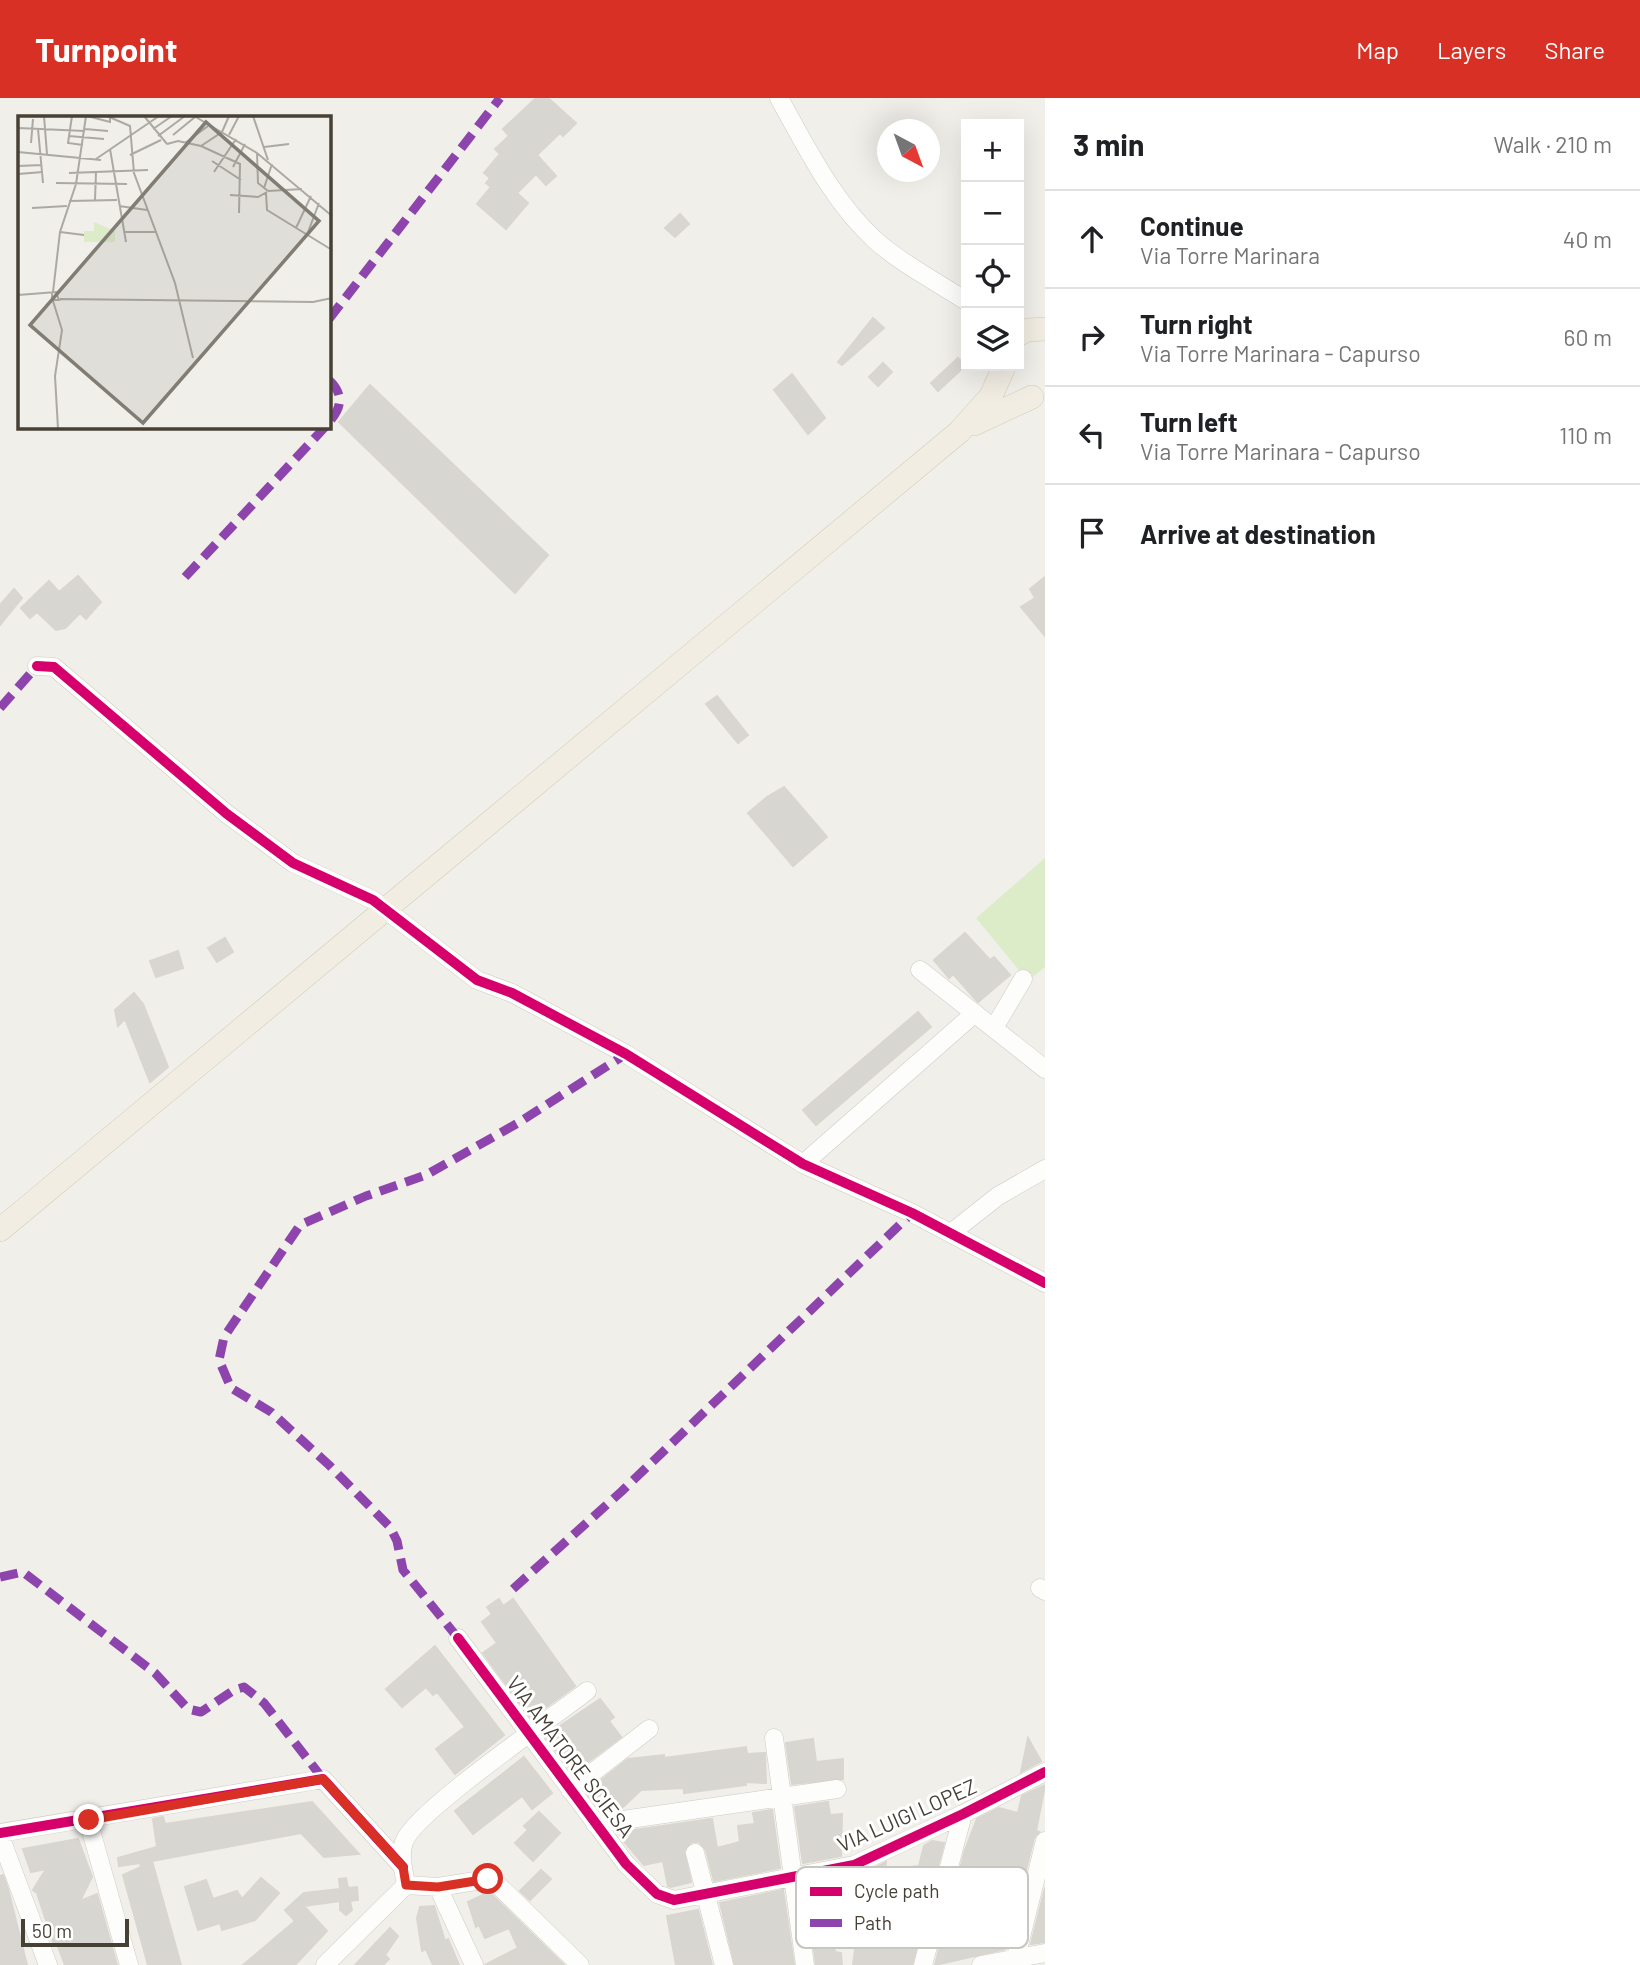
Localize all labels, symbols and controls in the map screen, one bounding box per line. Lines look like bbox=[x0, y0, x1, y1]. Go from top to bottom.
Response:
text: Turnpoint bbox=[35, 29, 177, 69]
text: Map bbox=[1356, 35, 1399, 64]
text: Layers bbox=[1437, 35, 1506, 64]
text: Share bbox=[1544, 35, 1605, 64]
inset map bbox=[18, 116, 331, 429]
north arrow bbox=[877, 119, 940, 182]
map controls bbox=[961, 119, 1024, 371]
button: + bbox=[961, 119, 1024, 182]
text: 3 min bbox=[1073, 126, 1144, 162]
text: Walk · 210 m bbox=[1494, 130, 1612, 158]
button: − bbox=[961, 182, 1024, 245]
text: Continue bbox=[1140, 210, 1244, 241]
icon: ahead bbox=[1073, 220, 1111, 258]
text: 40 m bbox=[1563, 225, 1612, 253]
text: Via Torre Marinara bbox=[1140, 241, 1320, 269]
button: locate bbox=[961, 245, 1024, 308]
button: layers bbox=[961, 308, 1024, 371]
text: Turn right bbox=[1140, 308, 1253, 339]
icon: right bbox=[1073, 318, 1111, 356]
text: 60 m bbox=[1564, 323, 1612, 351]
text: Via Torre Marinara - Capurso bbox=[1140, 339, 1421, 367]
text: Turn left bbox=[1140, 406, 1238, 437]
icon: left bbox=[1073, 416, 1111, 454]
text: 110 m bbox=[1559, 421, 1612, 449]
text: Via Torre Marinara - Capurso bbox=[1140, 437, 1421, 465]
icon: arrive bbox=[1073, 514, 1111, 552]
text: Arrive at destination bbox=[1140, 518, 1376, 549]
street label: VIA AMATORE SCIESA bbox=[502, 1670, 640, 1842]
street label: VIA LUIGI LOPEZ bbox=[833, 1773, 980, 1857]
route end bbox=[73, 1804, 104, 1835]
route start bbox=[472, 1863, 503, 1894]
legend bbox=[796, 1867, 1028, 1948]
text: Cycle path bbox=[854, 1879, 939, 1902]
text: Path bbox=[854, 1911, 892, 1934]
scale bar bbox=[21, 1916, 130, 1948]
text: 50 m bbox=[32, 1919, 72, 1942]

